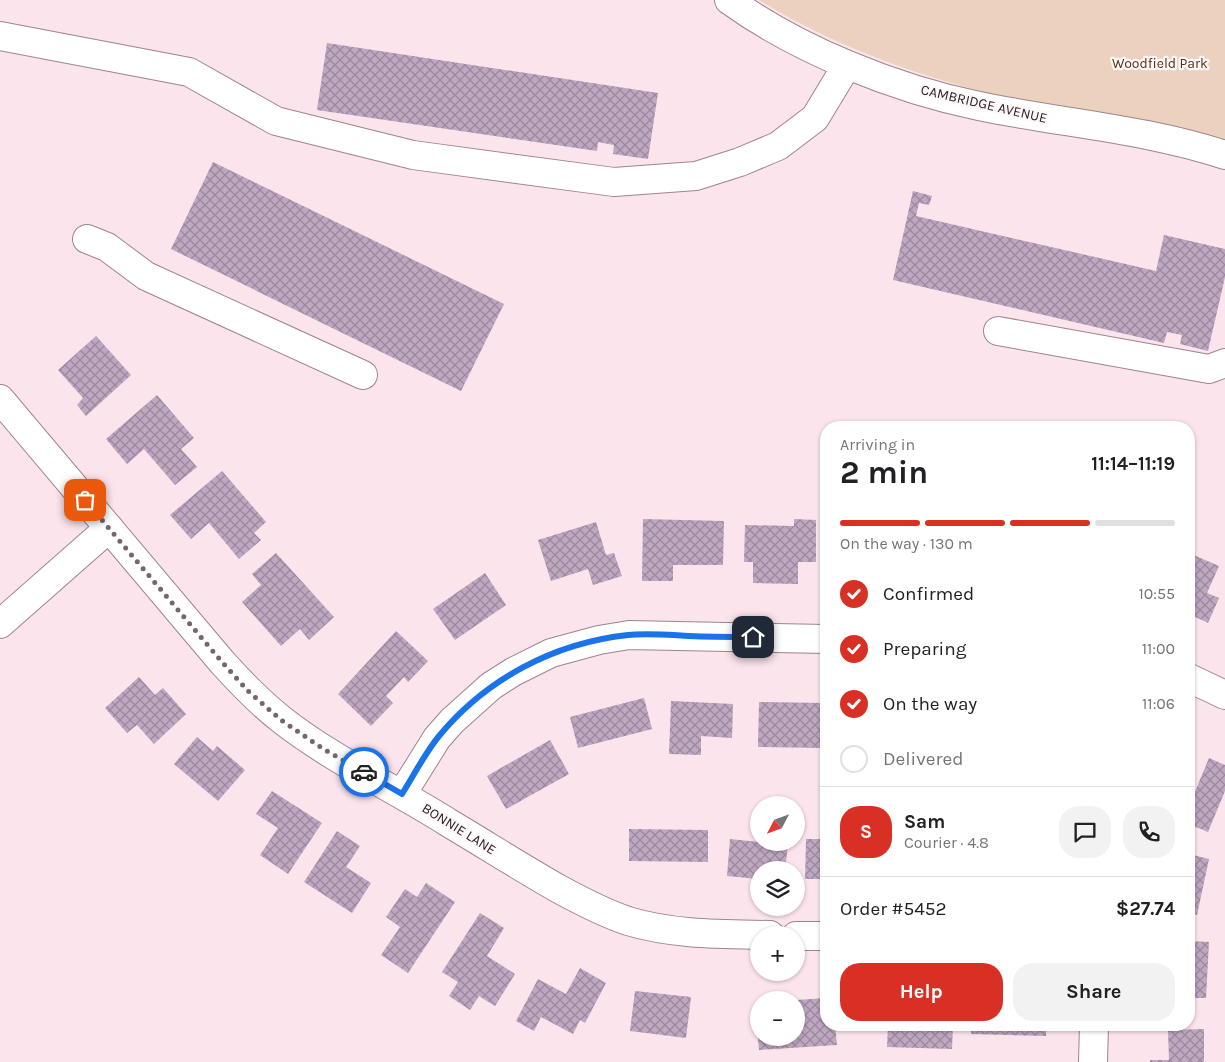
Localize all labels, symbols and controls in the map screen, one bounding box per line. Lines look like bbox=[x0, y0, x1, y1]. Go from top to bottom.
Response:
park label: Woodfield Park bbox=[1112, 55, 1208, 72]
street label: CAMBRIDGE AVENUE bbox=[919, 81, 1049, 127]
text: Arriving in bbox=[840, 435, 915, 454]
text: 11:14–11:19 bbox=[1091, 453, 1175, 475]
text: 2 min bbox=[840, 454, 928, 491]
pin bbox=[64, 479, 106, 521]
icon: bag bbox=[71, 486, 99, 514]
text: On the way · 130 m bbox=[840, 534, 973, 553]
icon: check bbox=[840, 580, 868, 608]
text: Confirmed bbox=[883, 583, 974, 605]
text: 10:55 bbox=[1138, 584, 1175, 603]
pin bbox=[732, 616, 774, 658]
icon: home bbox=[739, 623, 767, 651]
icon: check bbox=[840, 635, 868, 663]
text: Preparing bbox=[883, 638, 966, 660]
text: 11:00 bbox=[1142, 639, 1175, 658]
icon: check bbox=[840, 690, 868, 718]
text: On the way bbox=[883, 693, 977, 715]
text: 11:06 bbox=[1142, 694, 1175, 713]
courier bbox=[339, 747, 389, 797]
text: Delivered bbox=[883, 748, 963, 770]
icon: car bbox=[350, 758, 378, 786]
north arrow bbox=[750, 796, 805, 851]
map controls bbox=[750, 796, 805, 1046]
street label: BONNIE LANE bbox=[419, 800, 499, 858]
button: chat bbox=[1059, 806, 1111, 858]
button: phone bbox=[1123, 806, 1175, 858]
text: Sam bbox=[904, 811, 945, 833]
text: S bbox=[860, 821, 872, 843]
text: Courier · 4.8 bbox=[904, 833, 989, 852]
button: layers bbox=[750, 861, 805, 916]
text: Order #5452 bbox=[840, 898, 947, 920]
text: $27.74 bbox=[1116, 898, 1175, 920]
button: + bbox=[750, 926, 805, 981]
button: Help bbox=[840, 963, 1003, 1021]
button: Share bbox=[1013, 963, 1175, 1021]
button: − bbox=[750, 991, 805, 1046]

